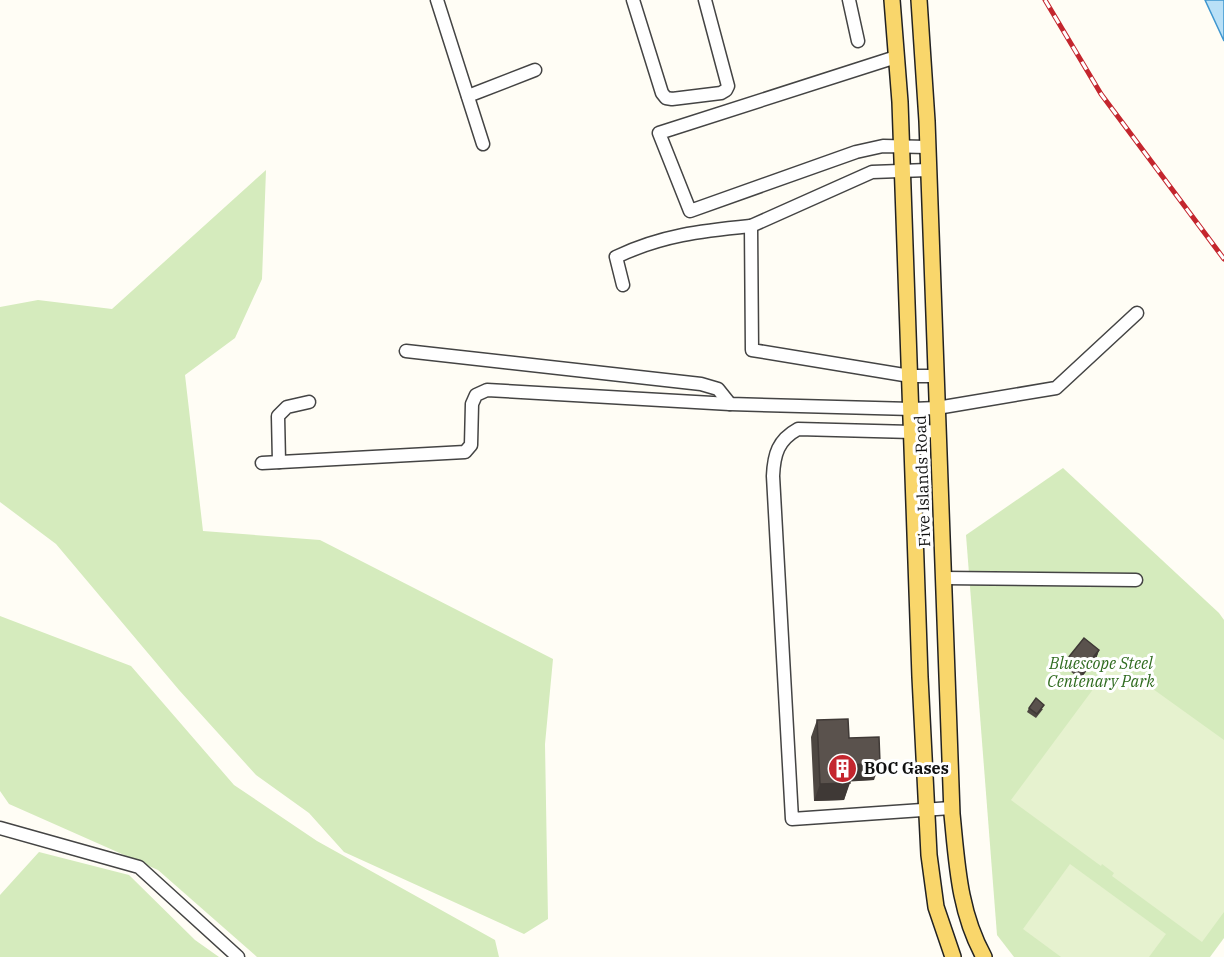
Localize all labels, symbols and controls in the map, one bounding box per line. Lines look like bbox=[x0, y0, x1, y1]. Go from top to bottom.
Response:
street label: Five Islands Road bbox=[910, 415, 934, 547]
park label: Bluescope Steel Centenary Park bbox=[1047, 653, 1155, 691]
building icon: BOC Gases bbox=[827, 752, 859, 784]
place label: BOC Gases bbox=[864, 758, 949, 778]

